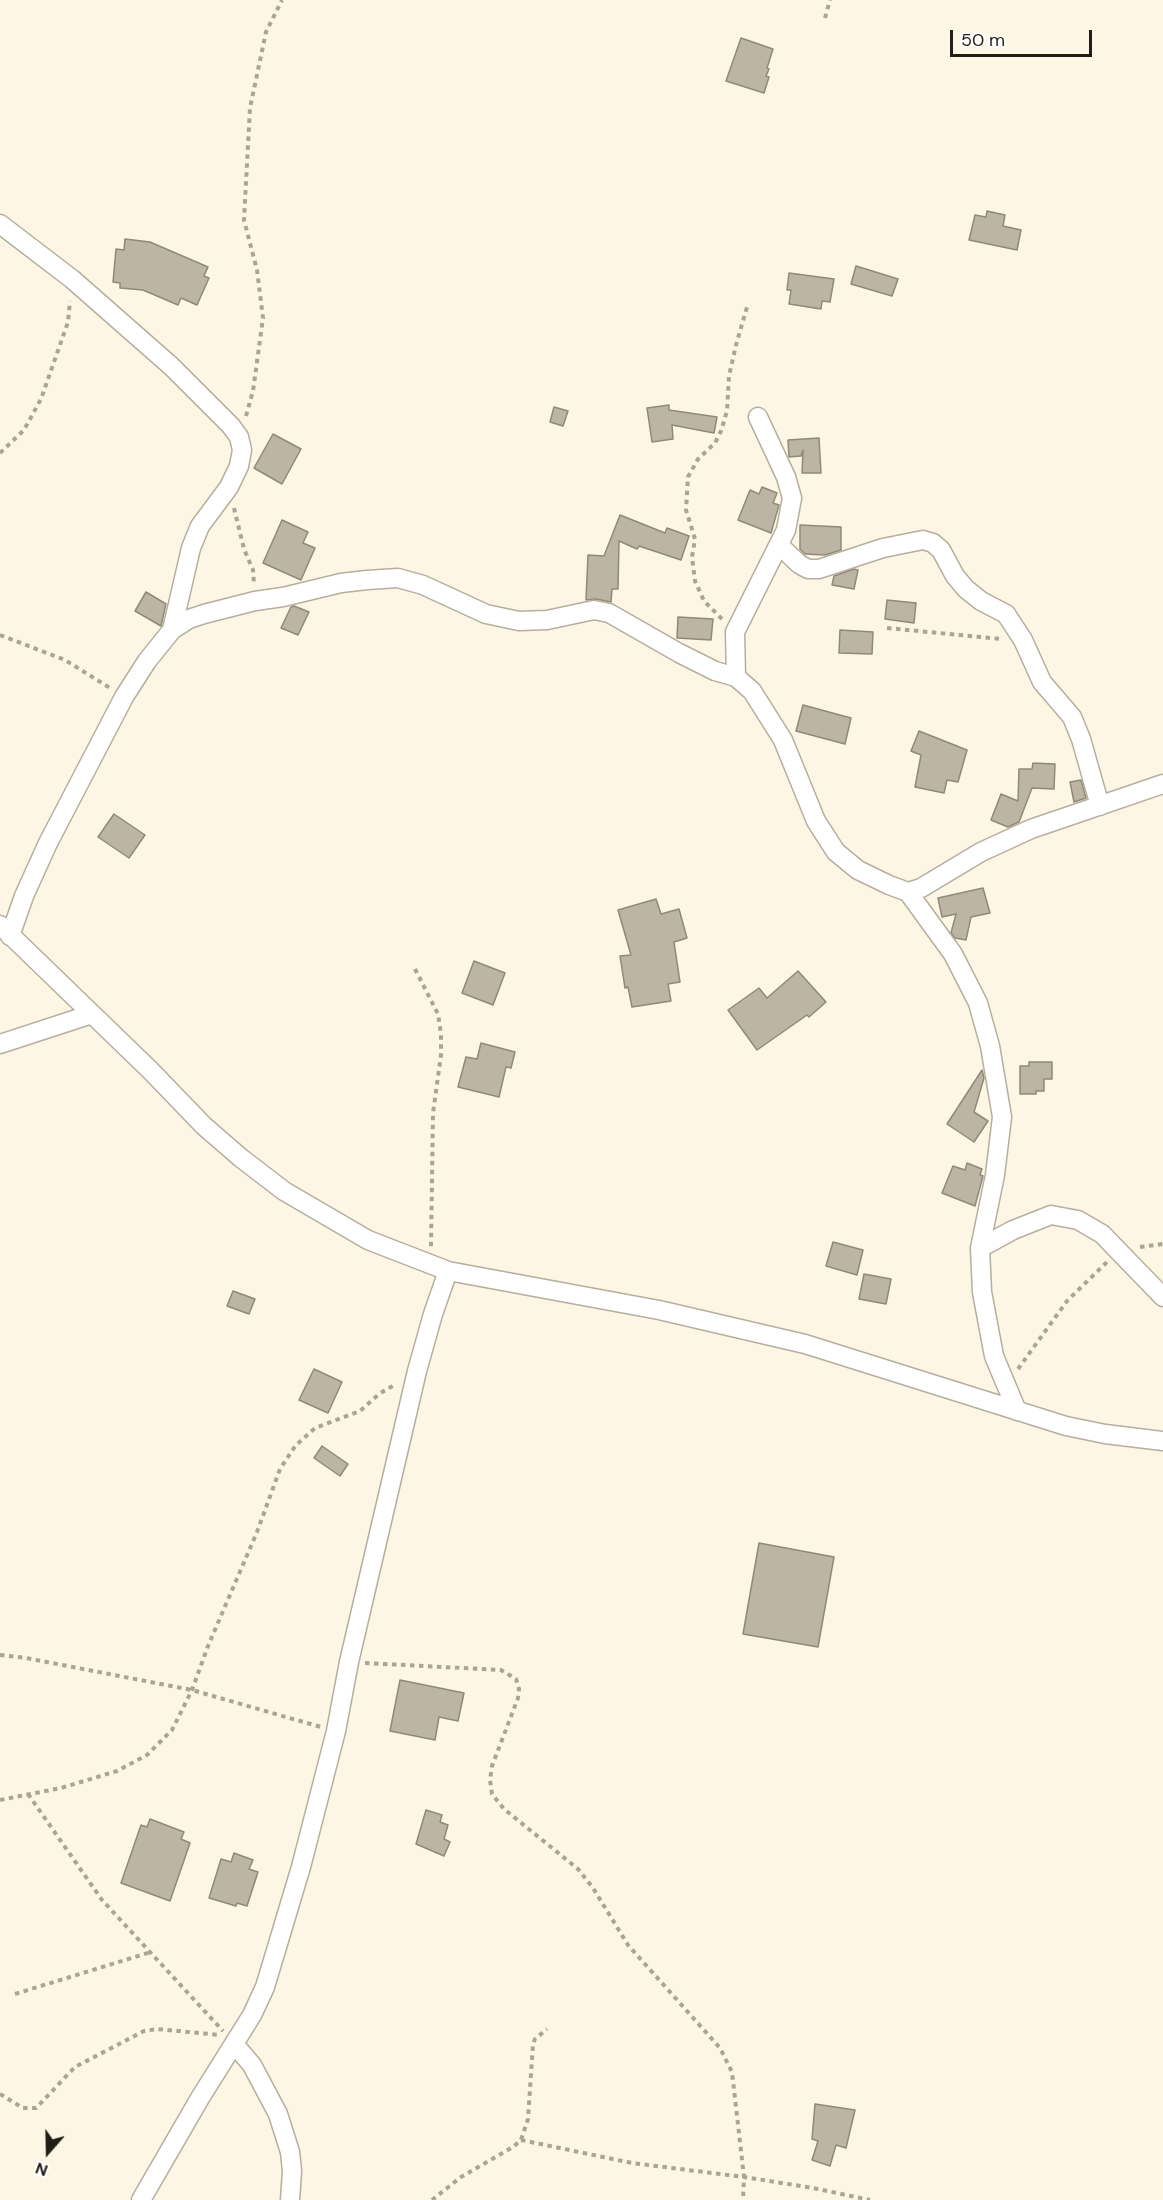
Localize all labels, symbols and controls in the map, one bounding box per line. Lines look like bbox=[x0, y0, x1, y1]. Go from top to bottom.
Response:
scale bar bbox=[953, 18, 1096, 56]
text: 50 m bbox=[961, 28, 1005, 52]
north arrow bbox=[18, 2122, 78, 2182]
text: N bbox=[33, 2158, 51, 2181]

